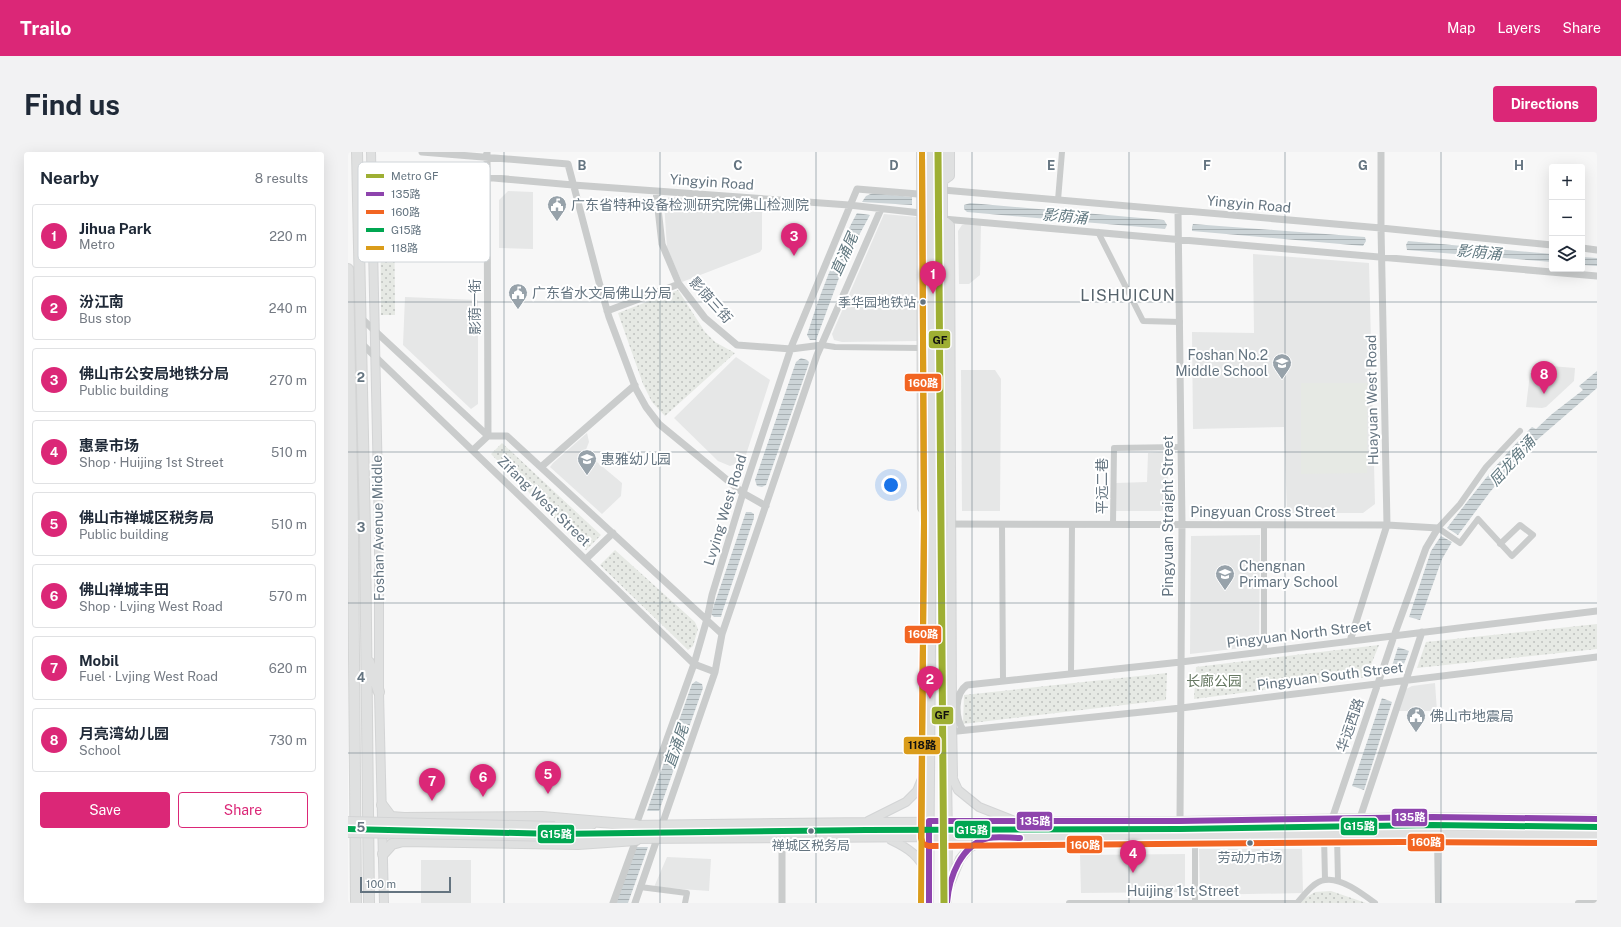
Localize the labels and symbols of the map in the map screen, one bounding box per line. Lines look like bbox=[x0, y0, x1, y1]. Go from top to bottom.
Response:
text: B bbox=[578, 158, 587, 173]
text: C bbox=[733, 158, 743, 173]
text: D bbox=[889, 158, 899, 173]
text: E bbox=[1047, 158, 1055, 173]
text: F bbox=[1203, 158, 1211, 173]
text: G bbox=[1358, 158, 1368, 173]
text: H bbox=[1514, 158, 1524, 173]
legend bbox=[358, 162, 490, 262]
text: Metro GF bbox=[391, 170, 439, 182]
street label: Yingyin Road bbox=[669, 171, 755, 193]
text: 135路 bbox=[391, 188, 420, 200]
street label: Yingyin Road bbox=[1206, 192, 1292, 216]
public building icon: 广东省特种设备检测研究院佛山检测院 bbox=[546, 194, 568, 222]
place label: 广东省特种设备检测研究院佛山检测院 bbox=[571, 197, 809, 213]
text: 160路 bbox=[391, 206, 420, 218]
water label: 影荫涌 bbox=[1042, 206, 1090, 227]
pin: 3 bbox=[781, 223, 807, 256]
text: G15路 bbox=[391, 224, 422, 236]
water label: 直涌尾 bbox=[827, 228, 862, 278]
text: 118路 bbox=[391, 242, 418, 254]
water label: 影荫涌 bbox=[1456, 242, 1504, 263]
pin: 1 bbox=[920, 261, 946, 294]
street label: 影荫三街 bbox=[686, 274, 736, 326]
street label: 影荫一街 bbox=[467, 279, 483, 335]
public building icon: 广东省水文局佛山分局 bbox=[507, 282, 529, 310]
place label: 广东省水文局佛山分局 bbox=[532, 285, 672, 301]
district label: LISHUICUN bbox=[1080, 286, 1176, 305]
place label: 季华园地铁站 bbox=[838, 295, 916, 310]
marker: 季华园地铁站 bbox=[918, 297, 928, 307]
line badge: GF bbox=[928, 330, 951, 349]
text: GF bbox=[932, 334, 948, 346]
street label: Huayuan West Road bbox=[1363, 335, 1381, 465]
place label: Foshan No.2 Middle School bbox=[1175, 347, 1268, 379]
school or university icon: Foshan No.2 Middle School bbox=[1271, 352, 1293, 380]
pin: 8 bbox=[1531, 361, 1557, 394]
text: 2 bbox=[357, 370, 365, 385]
line badge: 160路 bbox=[904, 373, 942, 392]
text: 160路 bbox=[908, 377, 939, 389]
water label: 屈龙角涌 bbox=[1486, 432, 1540, 489]
street label: Pingyuan Straight Street bbox=[1160, 435, 1176, 597]
school or university icon: 惠雅幼儿园 bbox=[576, 448, 598, 476]
place label: 惠雅幼儿园 bbox=[601, 451, 671, 467]
street label: Zifang West Street bbox=[494, 453, 594, 549]
street label: Lvying West Road bbox=[701, 453, 749, 567]
street label: Foshan Avenue Middle bbox=[369, 455, 387, 601]
street label: 平远二巷 bbox=[1094, 458, 1110, 514]
your location bbox=[881, 475, 901, 495]
street label: Pingyuan Cross Street bbox=[1190, 504, 1336, 520]
text: 3 bbox=[357, 520, 366, 535]
place label: Chengnan Primary School bbox=[1239, 558, 1338, 590]
school or university icon: Chengnan Primary School bbox=[1214, 563, 1236, 591]
street label: Pingyuan North Street bbox=[1226, 617, 1372, 651]
line badge: 160路 bbox=[904, 625, 942, 644]
text: 160路 bbox=[908, 628, 939, 640]
street label: Pingyuan South Street bbox=[1256, 659, 1404, 693]
pin: 2 bbox=[917, 666, 943, 699]
text: 4 bbox=[357, 670, 366, 685]
park label: 长廊公园 bbox=[1186, 673, 1242, 689]
street label: 华远西路 bbox=[1333, 696, 1367, 754]
public building icon: 佛山市地震局 bbox=[1405, 705, 1427, 733]
line badge: GF bbox=[931, 706, 954, 725]
place label: 佛山市地震局 bbox=[1430, 708, 1514, 724]
text: GF bbox=[934, 709, 950, 721]
water label: 直涌尾 bbox=[661, 720, 692, 770]
line badge: 118路 bbox=[903, 736, 941, 755]
text: 118路 bbox=[908, 739, 937, 751]
pin: 5 bbox=[535, 761, 561, 794]
pin: 6 bbox=[470, 764, 496, 797]
pin: 7 bbox=[419, 768, 445, 801]
line badge: 135路 bbox=[1391, 808, 1428, 827]
line badge: 135路 bbox=[1016, 811, 1053, 831]
text: 135路 bbox=[1395, 811, 1426, 823]
text: 135路 bbox=[1020, 815, 1051, 827]
line badge: G15路 bbox=[1340, 817, 1378, 836]
text: 5 bbox=[357, 820, 366, 835]
line badge: G15路 bbox=[954, 820, 991, 839]
text: G15路 bbox=[1343, 820, 1376, 832]
line badge: G15路 bbox=[537, 824, 575, 844]
text: G15路 bbox=[956, 824, 989, 836]
marker: 禅城区税务局 bbox=[806, 826, 816, 836]
text: G15路 bbox=[540, 828, 573, 840]
line badge: 160路 bbox=[1407, 833, 1445, 852]
line badge: 160路 bbox=[1066, 835, 1103, 854]
text: 160路 bbox=[1411, 836, 1442, 848]
place label: 禅城区税务局 bbox=[772, 838, 850, 853]
marker: 劳动力市场 bbox=[1245, 838, 1255, 848]
text: 160路 bbox=[1070, 839, 1101, 851]
pin: 4 bbox=[1120, 840, 1146, 873]
place label: 劳动力市场 bbox=[1217, 850, 1283, 865]
scale bar bbox=[360, 875, 451, 894]
street label: Huijing 1st Street bbox=[1127, 883, 1239, 899]

